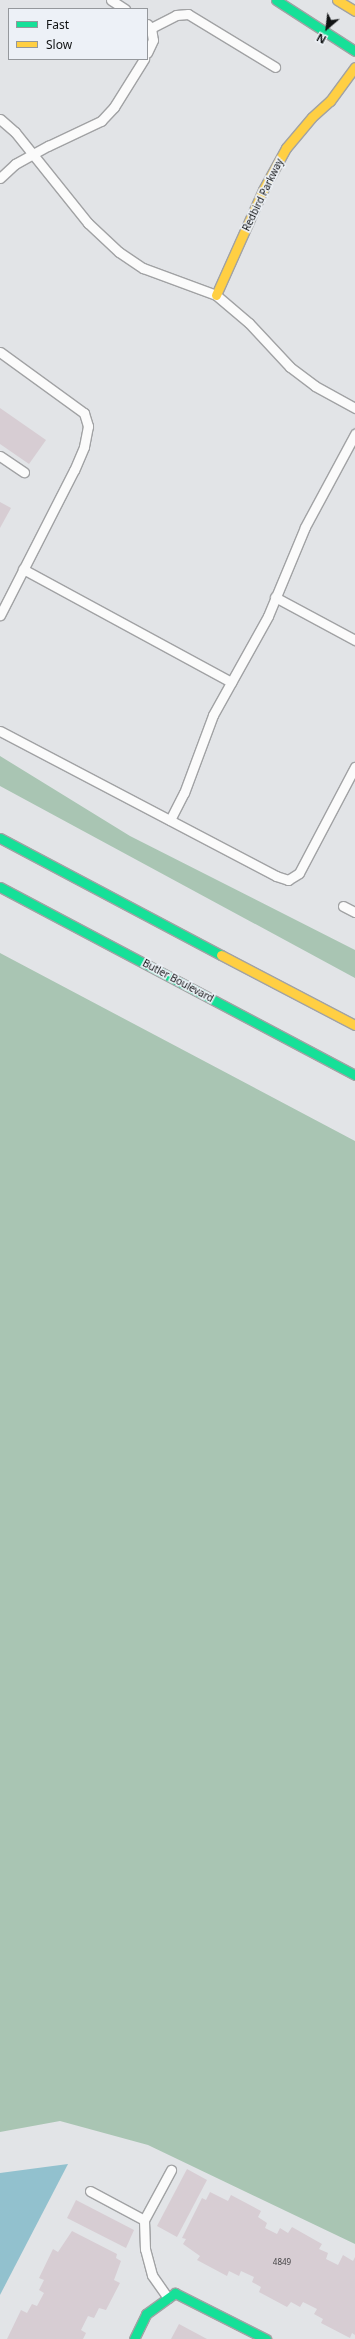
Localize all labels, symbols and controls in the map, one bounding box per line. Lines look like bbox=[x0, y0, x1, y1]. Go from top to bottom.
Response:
legend bbox=[8, 8, 148, 60]
north arrow bbox=[307, 8, 347, 48]
text: Fast bbox=[46, 16, 69, 33]
text: N bbox=[314, 30, 329, 48]
text: Slow bbox=[46, 36, 72, 53]
street label: Redbird Parkway bbox=[240, 157, 286, 233]
street label: Butler Boulevard bbox=[140, 957, 216, 1005]
house number: 4849 bbox=[273, 2257, 291, 2267]

